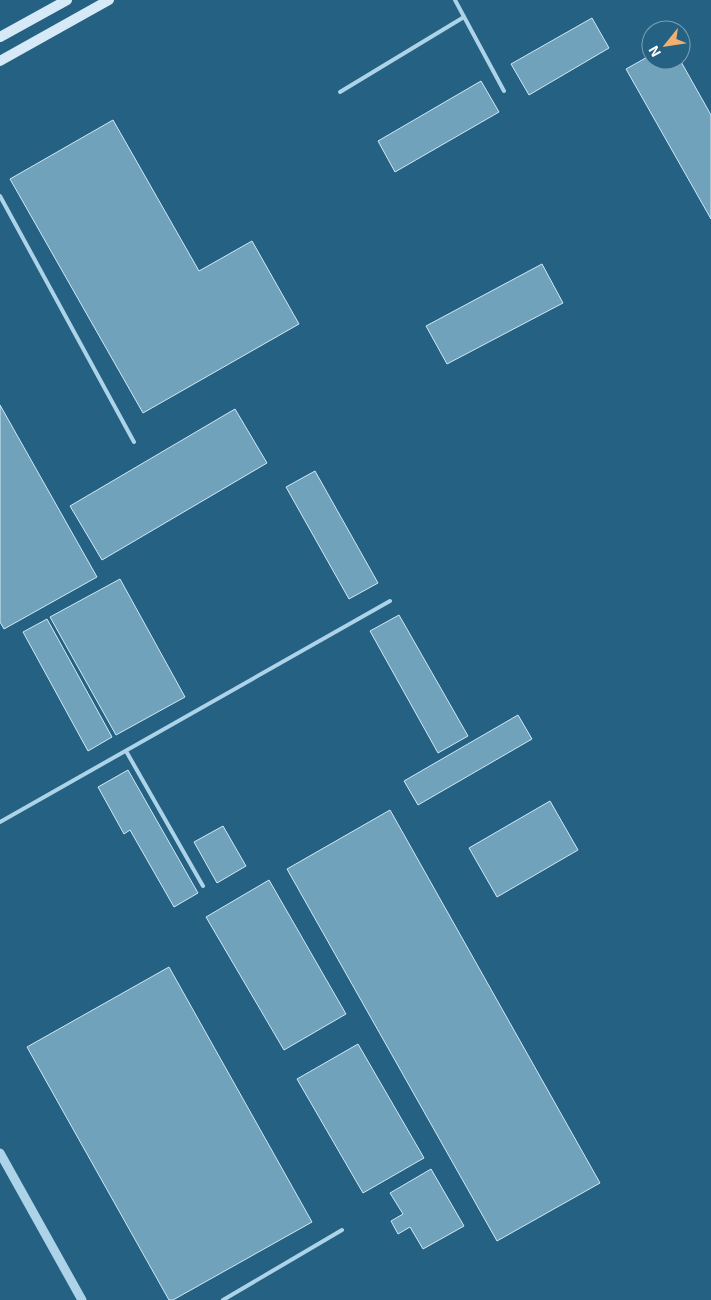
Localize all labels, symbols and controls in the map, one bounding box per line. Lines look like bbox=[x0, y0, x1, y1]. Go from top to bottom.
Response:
north arrow bbox=[641, 20, 691, 70]
text: N bbox=[644, 43, 664, 60]

